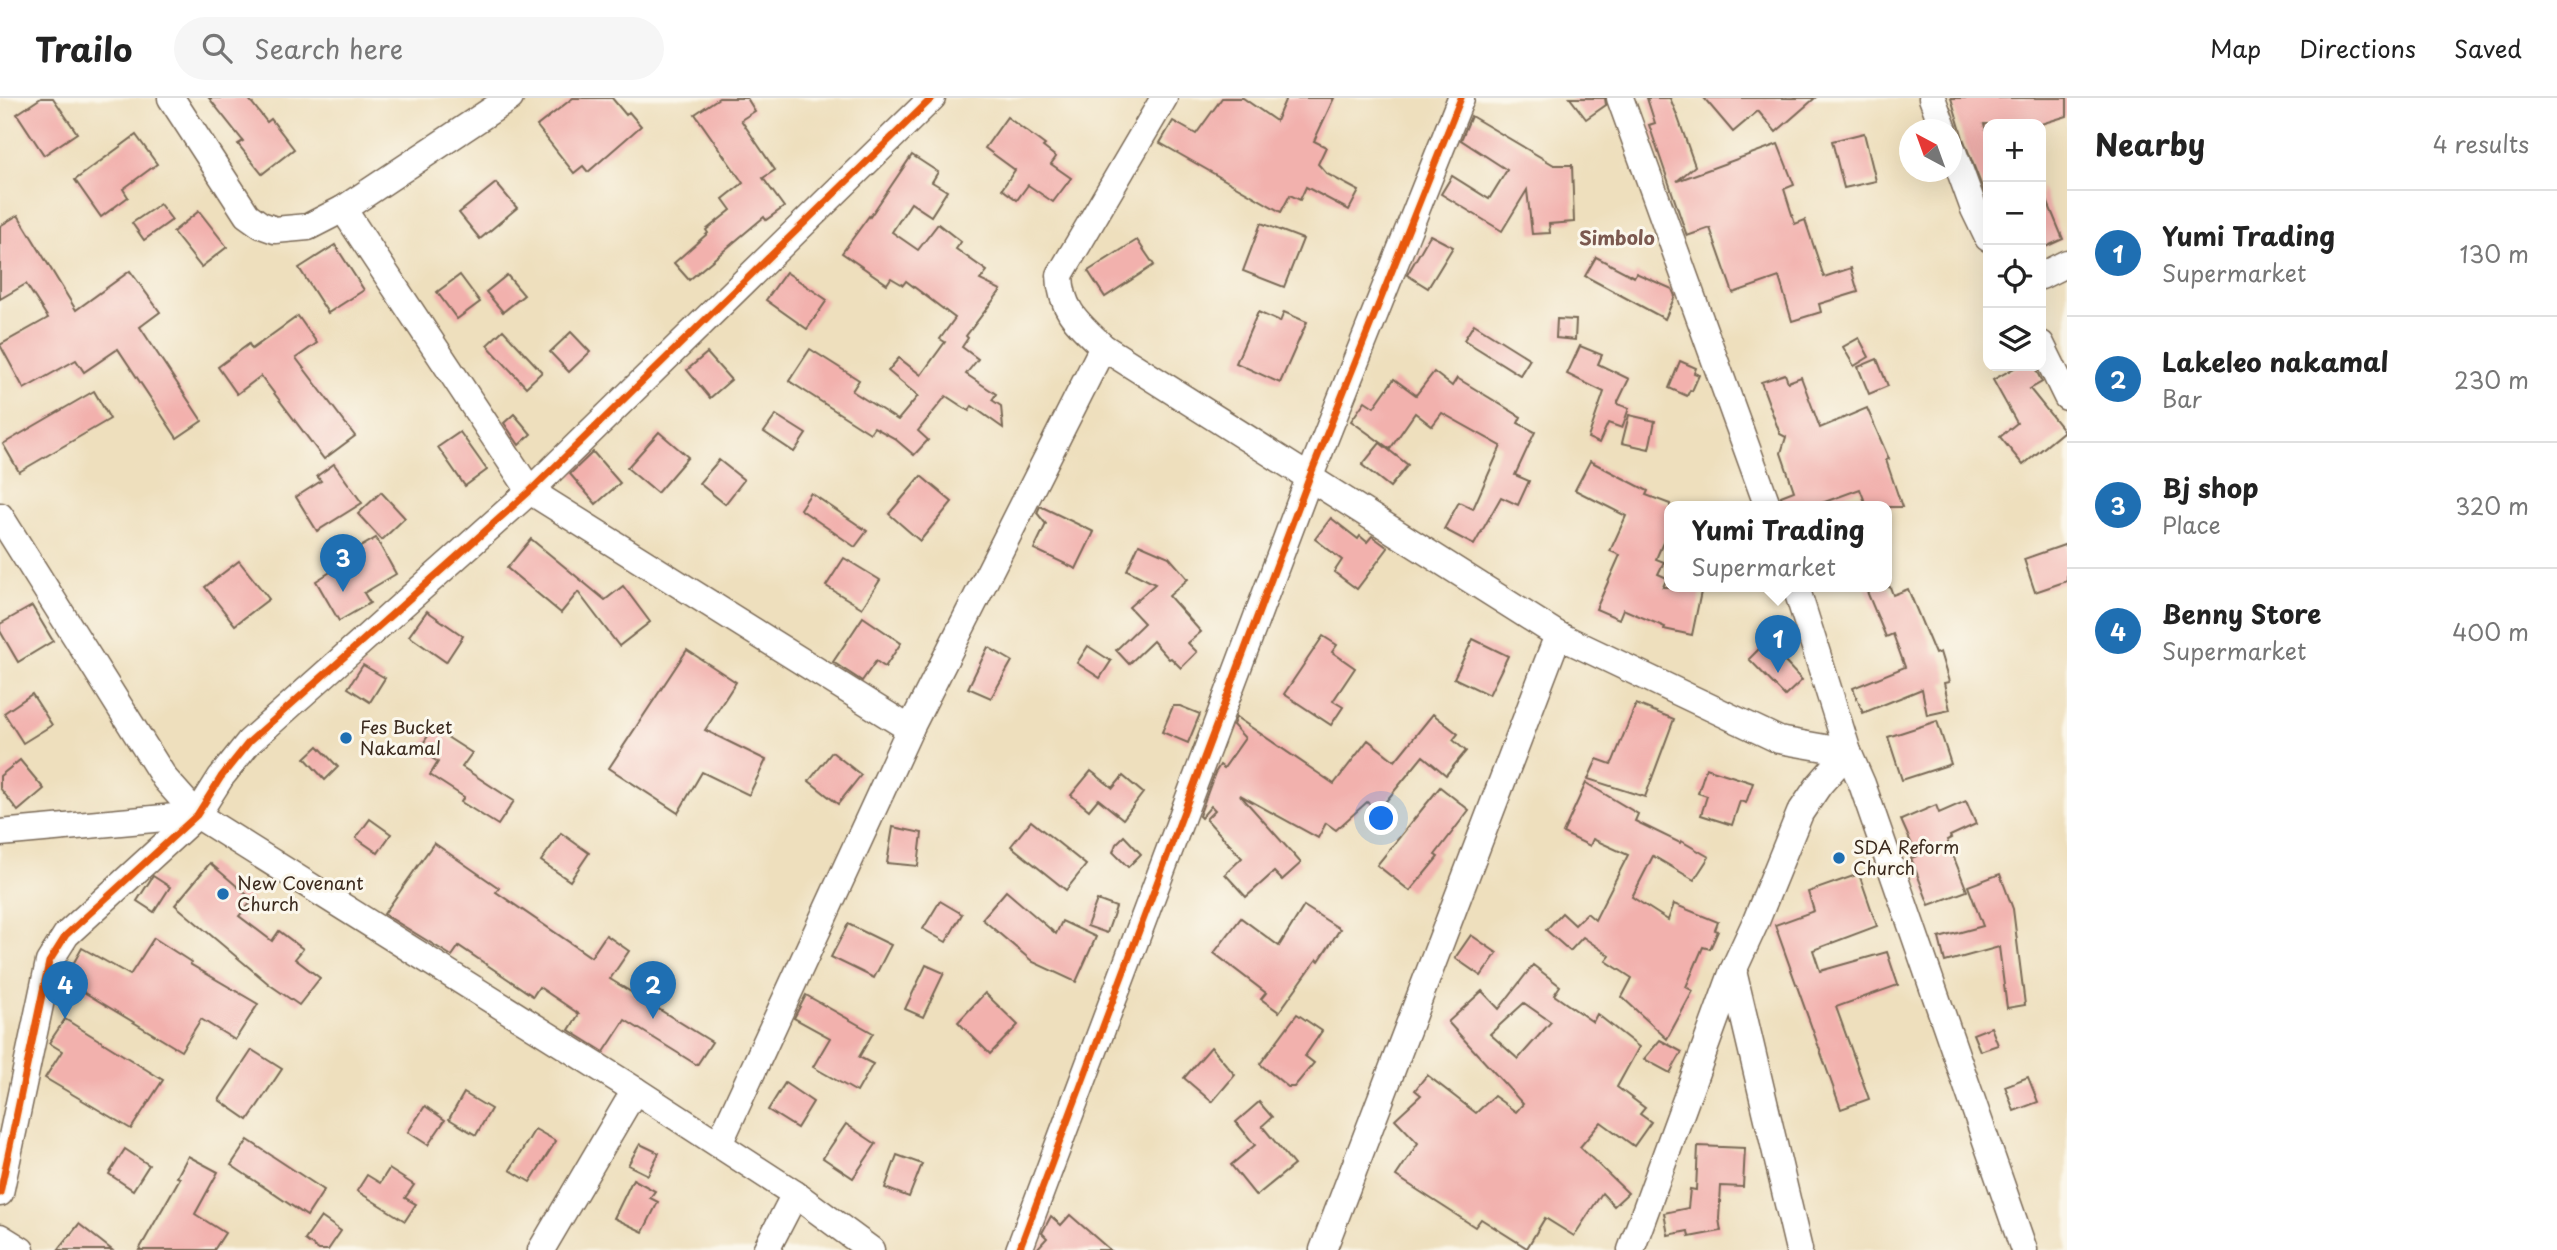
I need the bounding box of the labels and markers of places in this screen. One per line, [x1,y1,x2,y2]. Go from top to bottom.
pin: 3 [320,534,366,592]
pin: 1 [1755,615,1801,673]
place label: Fes Bucket Nakamal [360,713,452,761]
marker: Fes Bucket Nakamal [338,730,354,746]
place label: SDA Reform Church [1853,833,1959,881]
marker: SDA Reform Church [1831,850,1847,866]
place label: New Covenant Church [237,869,364,917]
marker: New Covenant Church [215,886,231,902]
pin: 4 [42,961,88,1019]
pin: 2 [630,961,676,1019]

